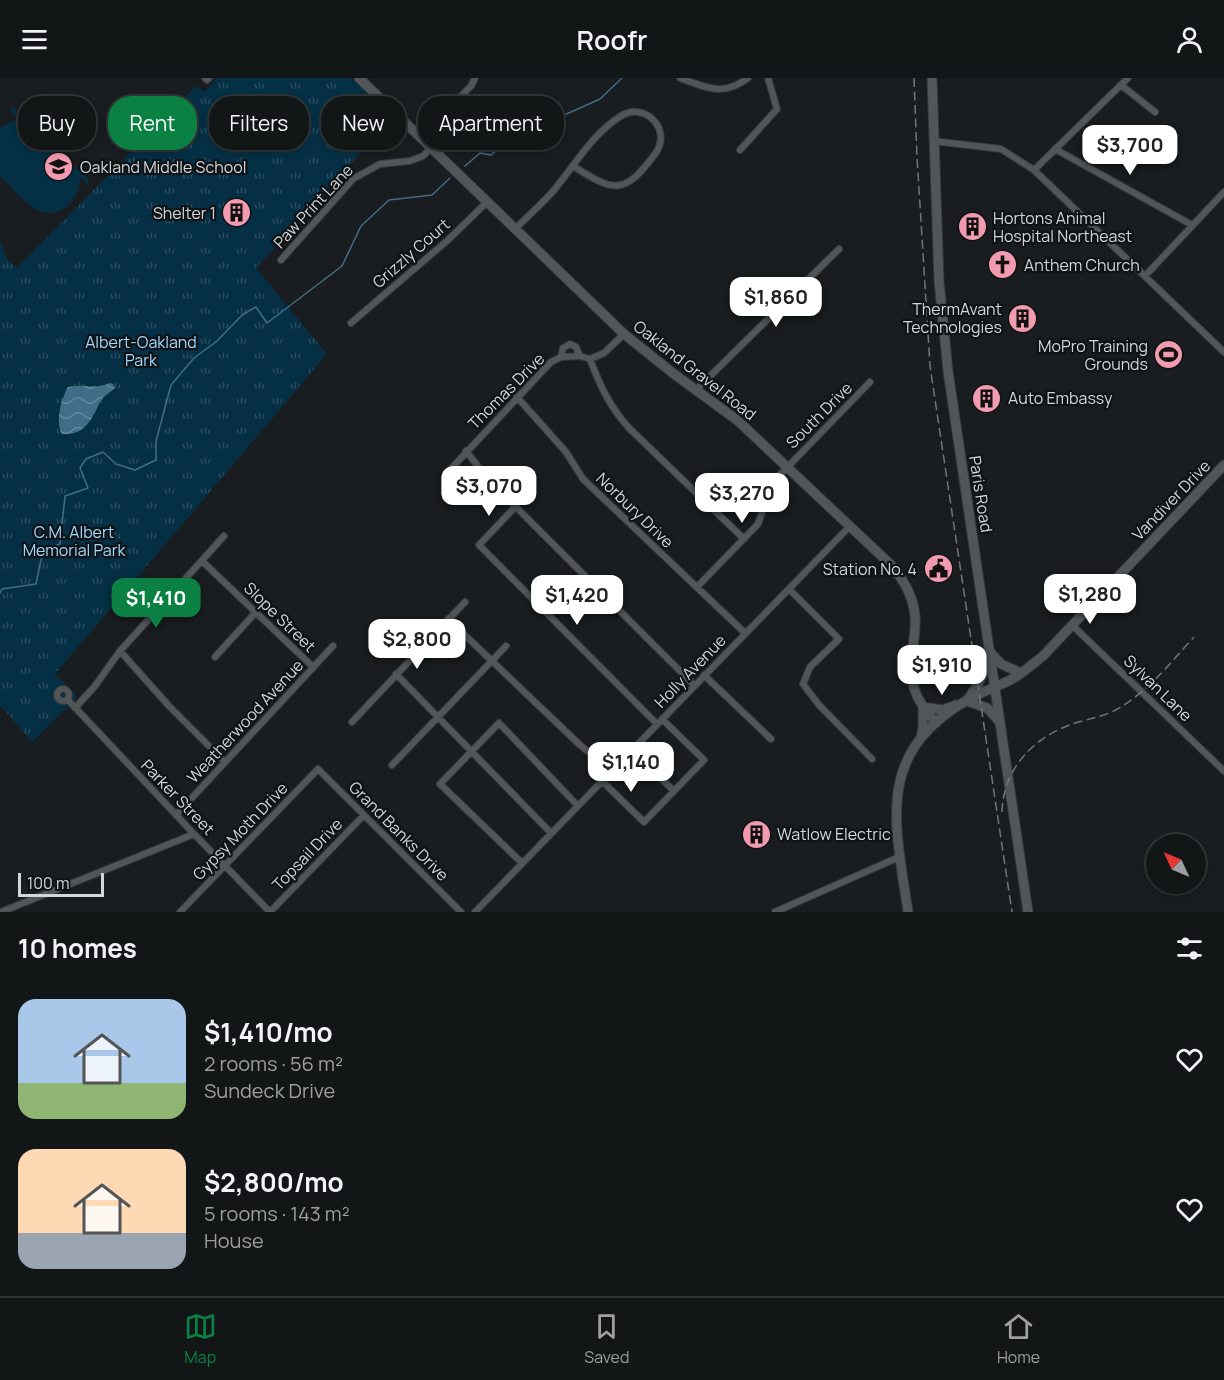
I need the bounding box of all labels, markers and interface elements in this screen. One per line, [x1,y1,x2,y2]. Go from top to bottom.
text: Roofr [577,21,647,58]
icon: menu [18,23,51,56]
icon: person [1173,23,1206,56]
chip: Buy [18,96,96,150]
chip: Rent [108,96,197,150]
chip: Filters [209,96,309,150]
chip: New [321,96,406,150]
chip: Apartment [418,96,564,150]
pin: $3,700 [1081,125,1179,176]
text: $3,700 [1096,131,1164,158]
school or university icon: Oakland Middle School [43,151,75,183]
place label: Oakland Middle School [80,156,246,178]
street label: Paw Print Lane [268,159,358,253]
building icon: Shelter 1 [221,197,253,229]
place label: Shelter 1 [153,202,216,224]
place label: Hortons Animal Hospital Northeast [993,207,1132,247]
building icon: Hortons Animal Hospital Northeast [956,211,988,243]
street label: Grizzly Court [368,213,454,293]
church icon: Anthem Church [987,249,1019,281]
place label: Anthem Church [1024,254,1140,276]
pin: $1,860 [727,277,825,328]
text: $1,860 [744,283,808,310]
place label: ThermAvant Technologies [903,298,1002,338]
building icon: ThermAvant Technologies [1007,302,1039,334]
street label: Oakland Gravel Road [629,315,761,425]
park label: Albert-Oakland Park [85,331,197,371]
place label: MoPro Training Grounds [1038,335,1148,375]
sports icon: MoPro Training Grounds [1153,339,1185,371]
street label: Thomas Drive [463,348,549,434]
street label: South Drive [781,377,857,453]
building icon: Auto Embassy [971,382,1003,414]
place label: Auto Embassy [1008,387,1113,409]
street label: Paris Road [964,454,998,534]
street label: Vandiver Drive [1127,455,1215,545]
pin: $3,070 [440,466,538,517]
street label: Norbury Drive [591,467,679,553]
text: $3,070 [455,472,523,499]
pin: $3,270 [693,473,791,524]
text: $3,270 [709,479,775,506]
park label: C.M. Albert Memorial Park [23,521,126,561]
public building icon: Station No. 4 [922,553,954,585]
place label: Station No. 4 [823,558,917,580]
pin: $1,280 [1041,574,1139,625]
pin: $1,420 [528,575,626,626]
street label: Slope Street [239,577,321,657]
pin: $1,410 [107,578,205,629]
text: $1,280 [1058,580,1122,607]
text: $1,420 [545,581,609,608]
text: $1,410 [126,584,186,611]
pin: $2,800 [368,619,466,670]
text: $2,800 [382,625,452,652]
street label: Holly Avenue [649,629,731,713]
pin: $1,910 [893,645,991,696]
street label: Sylvan Lane [1119,650,1197,726]
text: $1,910 [912,651,972,678]
street label: Weatherwood Avenue [182,654,308,788]
pin: $1,140 [582,742,680,793]
text: $1,140 [602,748,660,775]
street label: Parker Street [136,754,220,840]
street label: Grand Banks Drive [344,776,454,886]
street label: Gypsy Moth Drive [188,777,292,885]
street label: Topsail Drive [267,813,347,895]
building icon: Watlow Electric [740,818,772,850]
place label: Watlow Electric [777,823,891,845]
north arrow [1146,834,1206,894]
map controls [1146,834,1206,894]
scale bar [18,870,104,898]
text: 100 m [27,872,70,894]
text: 10 homes [18,930,137,966]
icon: filters [1173,932,1206,965]
text: $1,410/mo [204,1014,333,1050]
icon: home [66,1023,138,1095]
icon: heart [1173,1043,1206,1076]
text: 2 rooms · 56 m² [204,1050,343,1077]
text: Sundeck Drive [204,1077,335,1104]
text: $2,800/mo [204,1164,344,1200]
icon: home [66,1173,138,1245]
icon: heart [1173,1193,1206,1226]
text: 5 rooms · 143 m² [204,1200,350,1227]
text: House [204,1227,264,1254]
tab: Map [184,1310,217,1368]
tab: Saved [584,1310,629,1368]
tab: Home [997,1310,1040,1368]

